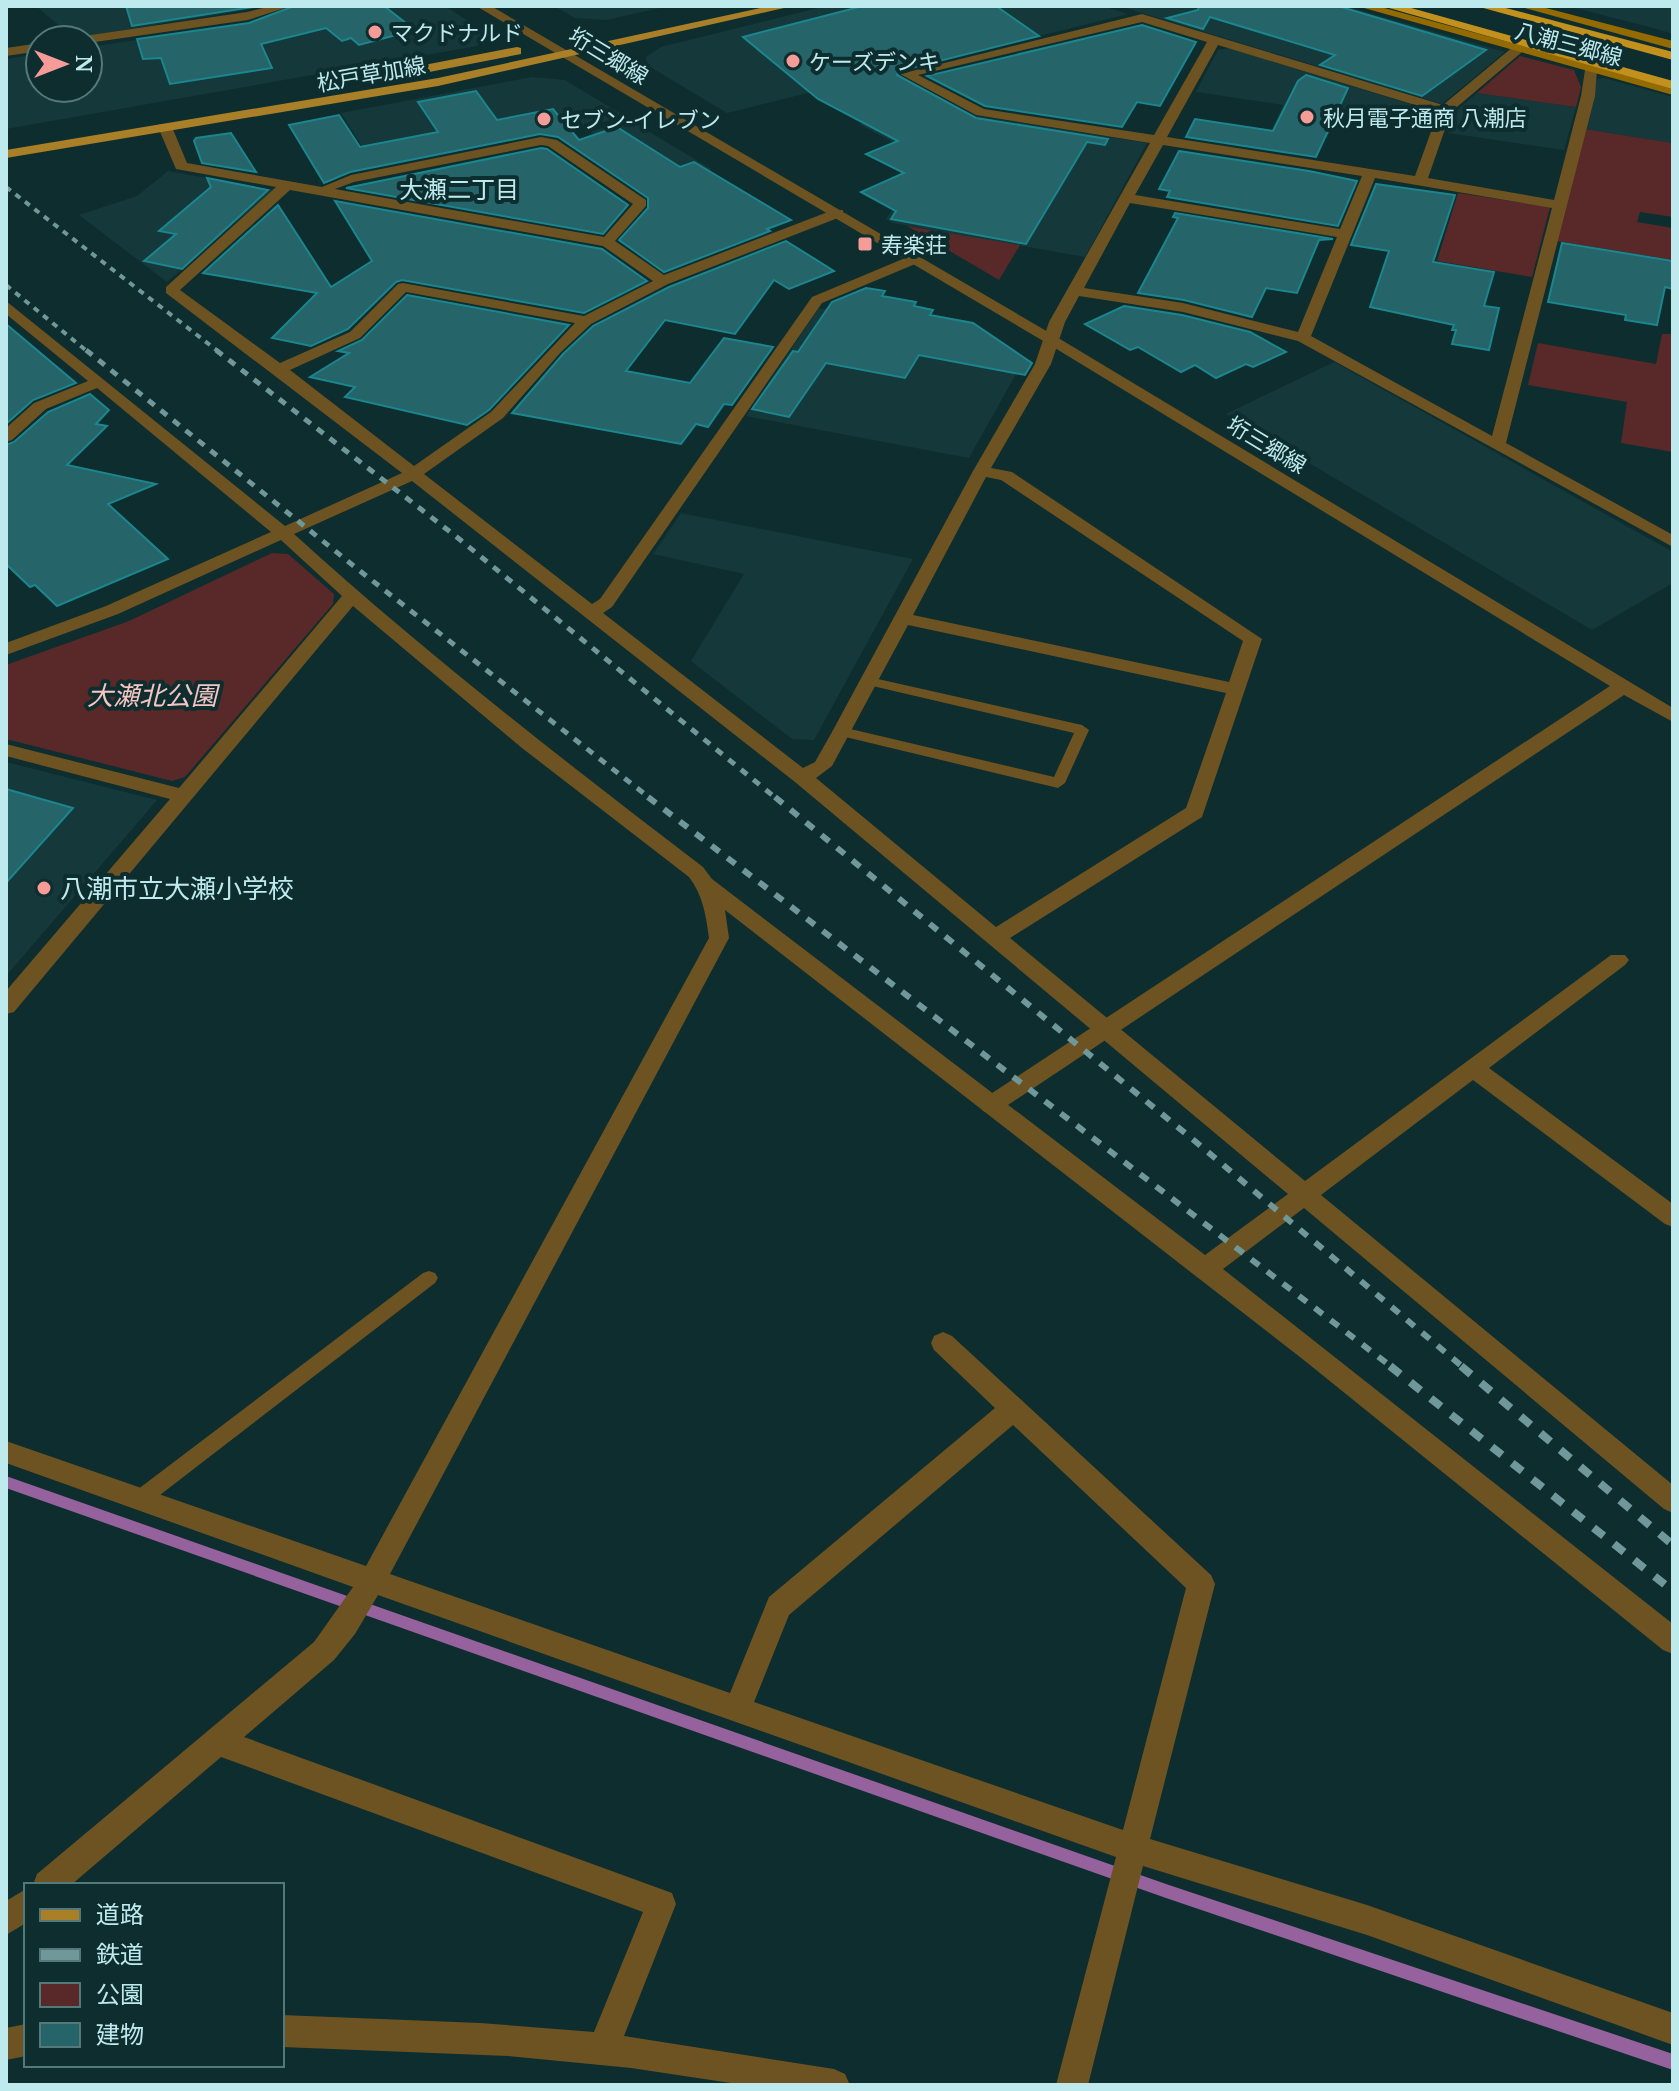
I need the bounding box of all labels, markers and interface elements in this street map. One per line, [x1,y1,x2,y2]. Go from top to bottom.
street label: 八潮三郷線 [1512,14,1626,72]
place label: マクドナルド [391,17,523,47]
street label: 垳三郷線 [564,19,654,91]
marker: マクドナルド [366,23,384,41]
north arrow [24,24,104,104]
place label: ケーズデンキ [809,46,940,76]
street label: 松戸草加線 [314,49,428,97]
marker: ケーズデンキ [784,52,802,70]
text: N [70,55,100,73]
place label: 秋月電子通商 八潮店 [1323,102,1527,132]
place label: セブン-イレブン [560,104,721,134]
marker: 秋月電子通商 八潮店 [1298,108,1316,126]
marker: セブン-イレブン [535,110,553,128]
district label: 大瀬二丁目 [399,172,519,205]
place label: 寿楽荘 [881,229,947,259]
marker: 寿楽荘 [856,235,874,253]
street label: 垳三郷線 [1222,408,1312,480]
park label: 大瀬北公園 [87,677,221,713]
place label: 八潮市立大瀬小学校 [60,870,294,906]
marker: 八潮市立大瀬小学校 [35,879,53,897]
legend [24,1883,284,2067]
text: 道路 [96,1897,144,1930]
text: 鉄道 [96,1937,144,1970]
text: 公園 [96,1977,144,2010]
text: 建物 [96,2017,144,2050]

